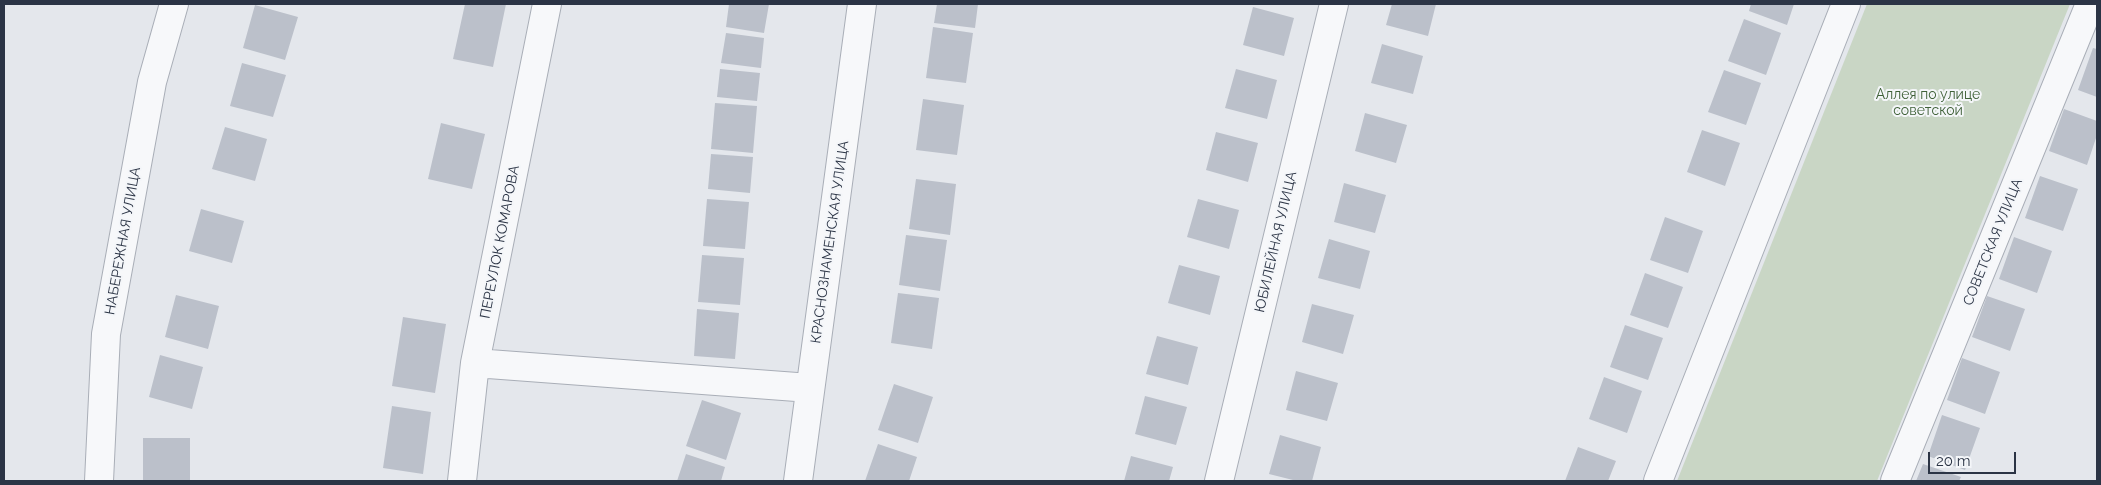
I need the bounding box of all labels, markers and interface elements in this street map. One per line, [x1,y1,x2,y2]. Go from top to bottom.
park label: Аллея по улице советской [1876,87,1980,120]
street label: КРАСНОЗНАМЕНСКАЯ УЛИЦА [807,140,853,344]
street label: ПЕРЕУЛОК КОМАРОВА [477,164,523,320]
street label: НАБЕРЕЖНАЯ УЛИЦА [102,166,144,316]
street label: ЮБИЛЕЙНАЯ УЛИЦА [1252,170,1300,314]
street label: СОВЕТСКАЯ УЛИЦА [1960,176,2026,308]
scale bar [1931,442,2018,474]
text: 20 m [1936,452,1971,470]

